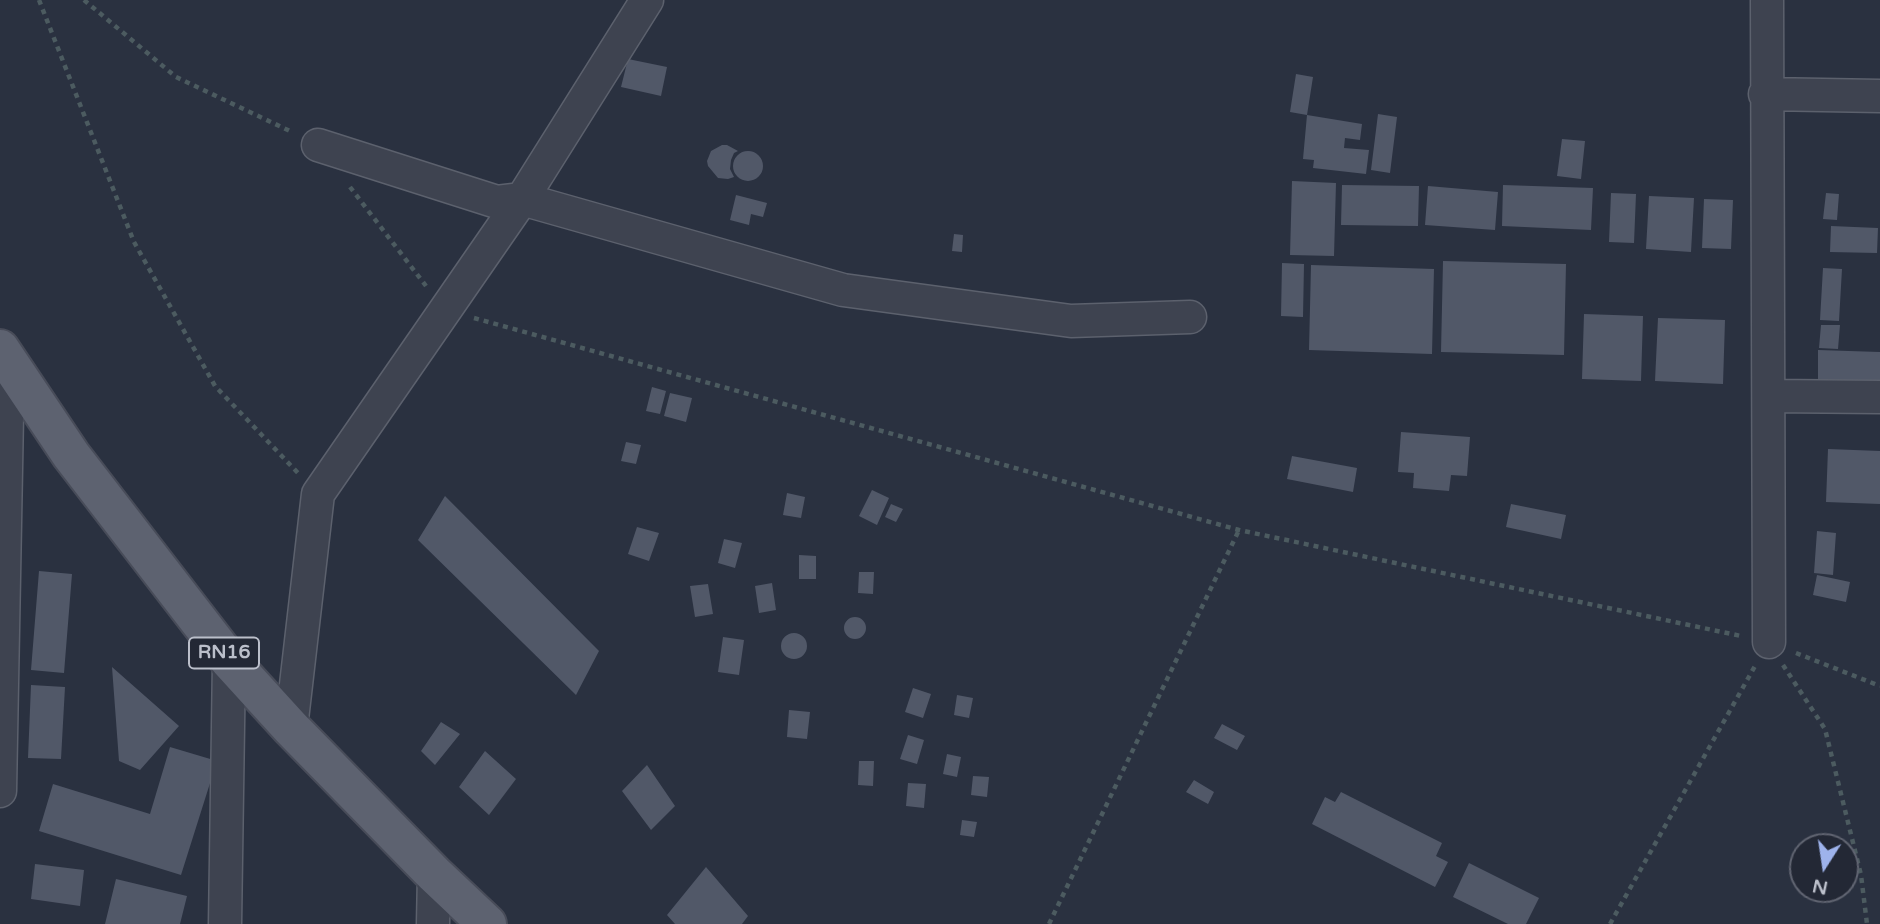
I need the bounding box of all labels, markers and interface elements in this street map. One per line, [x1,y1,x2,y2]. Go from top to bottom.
road number: RN16 [189,638,259,668]
north arrow [1789,833,1859,903]
text: N [1810,874,1830,899]

